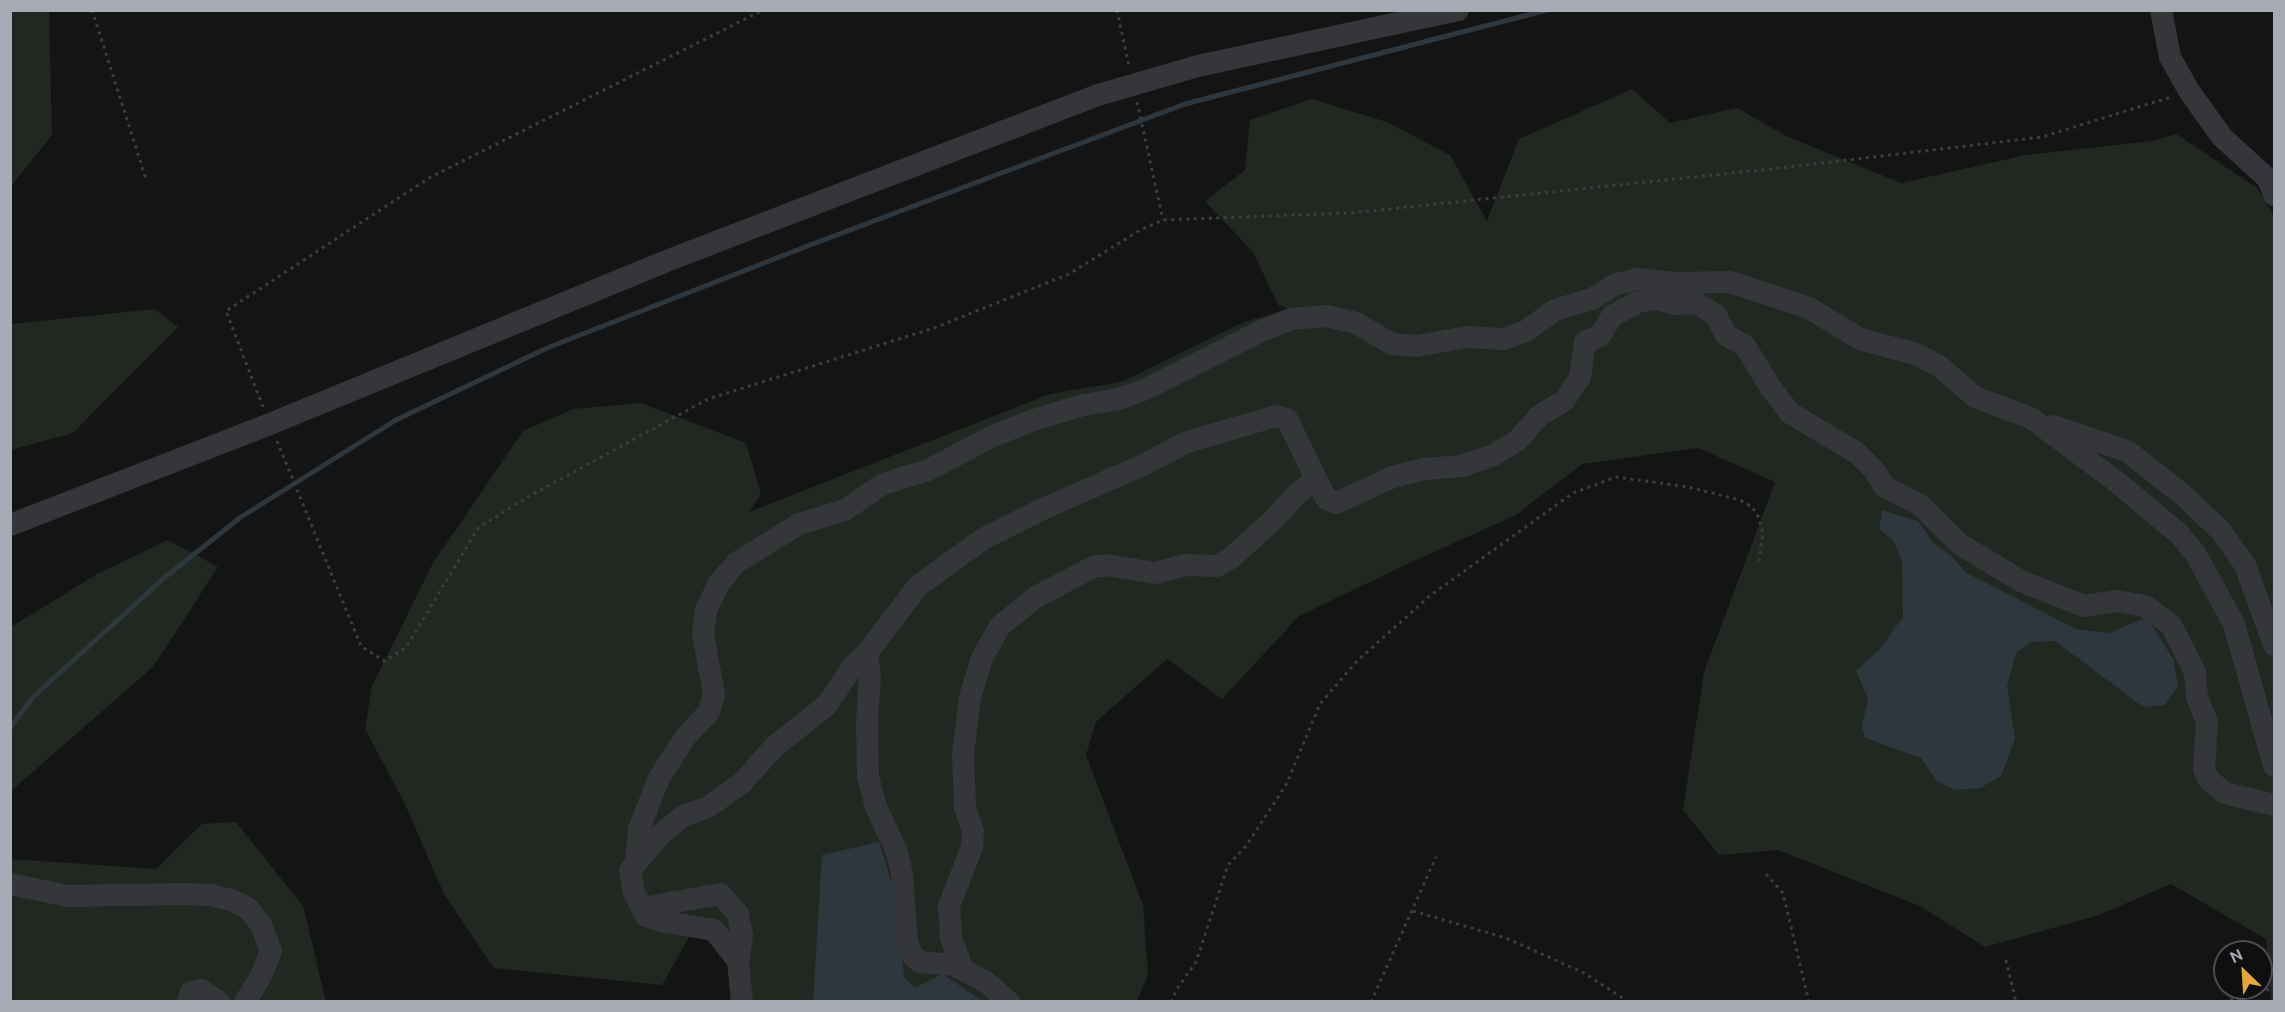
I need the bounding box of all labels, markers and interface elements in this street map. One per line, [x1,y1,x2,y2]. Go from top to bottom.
north arrow [2213,940,2273,1000]
text: N [2227,945,2245,966]

